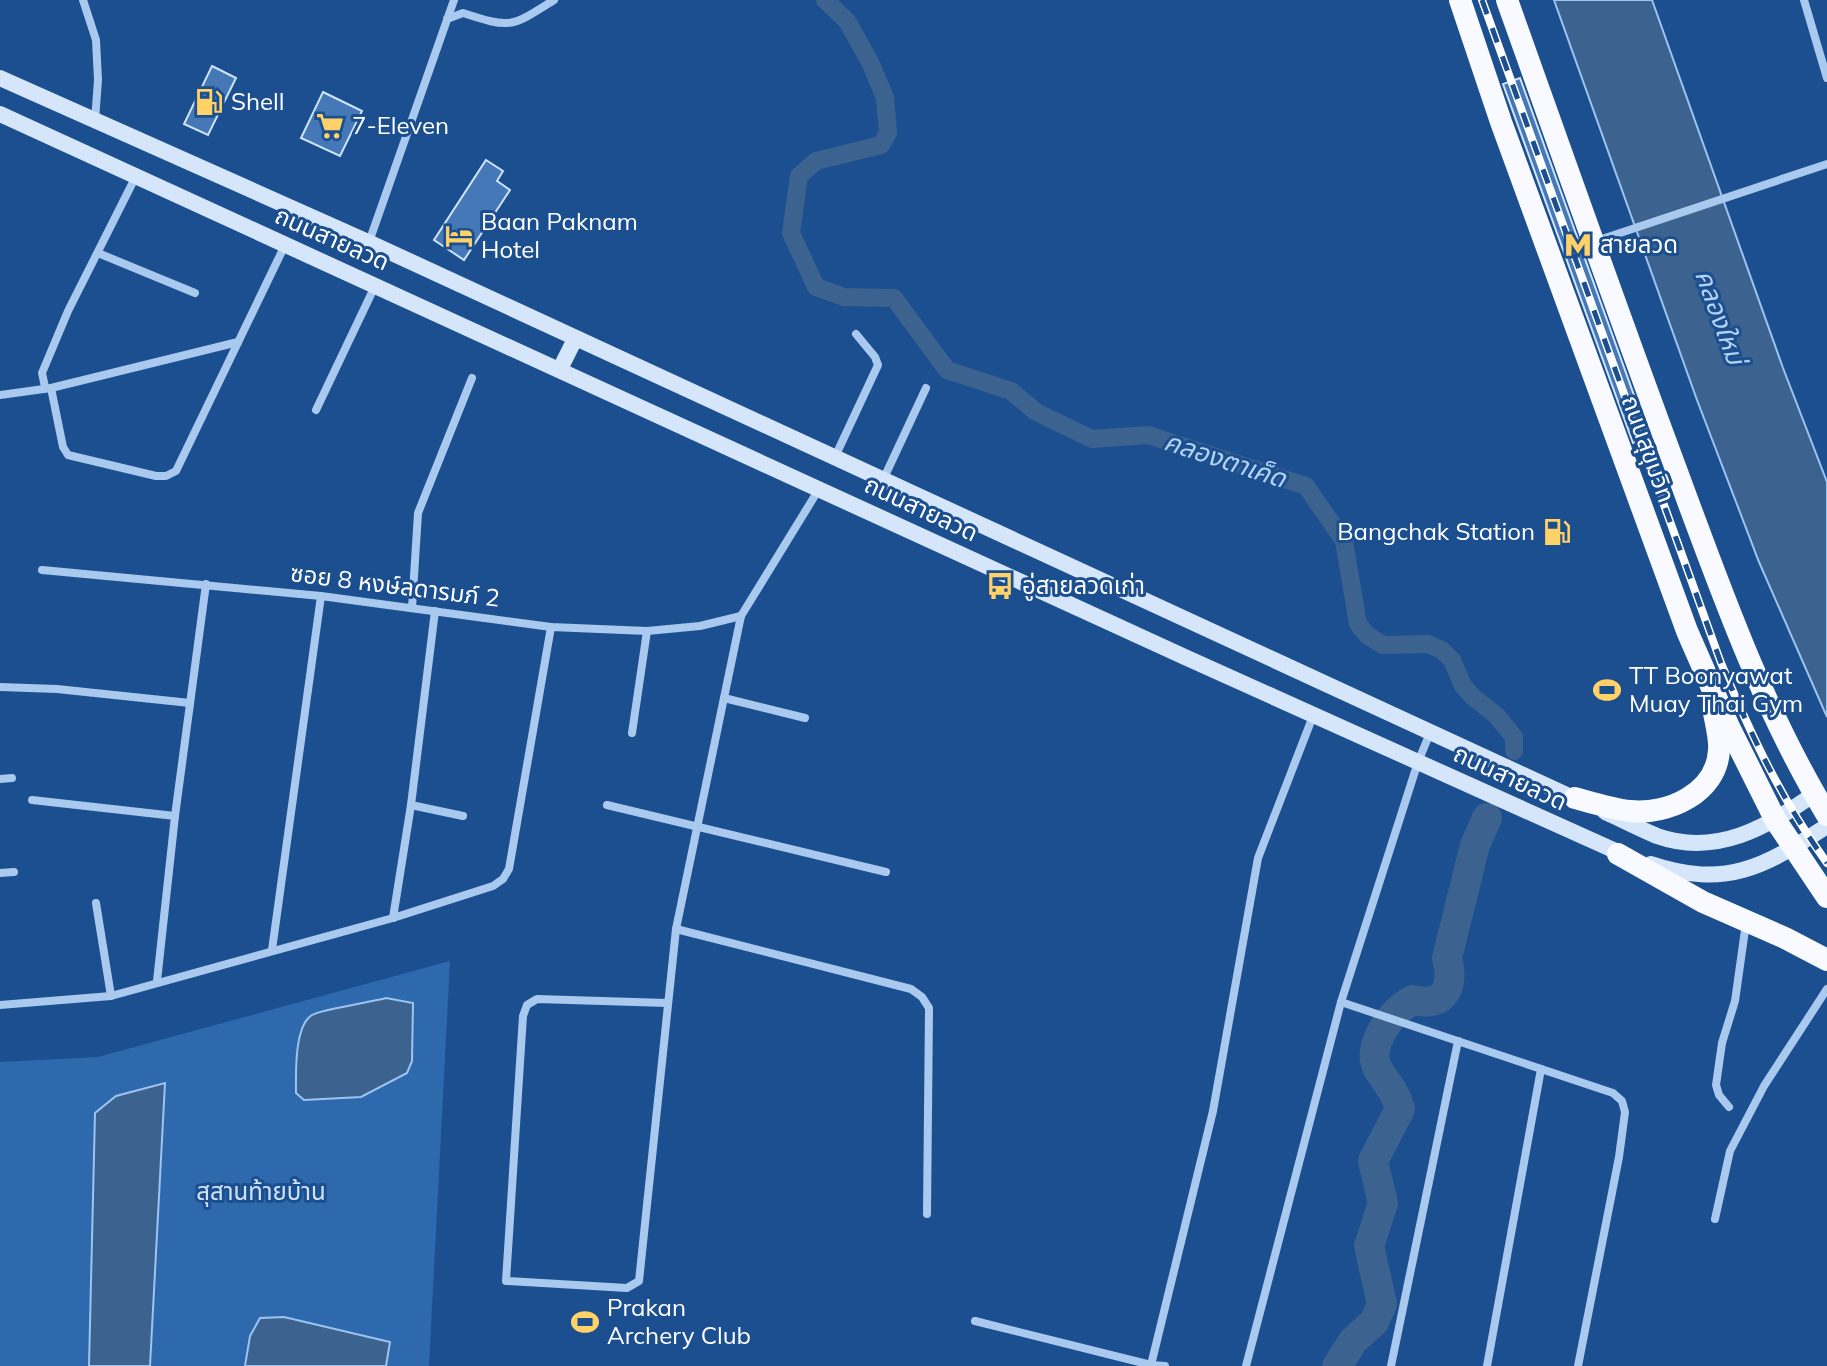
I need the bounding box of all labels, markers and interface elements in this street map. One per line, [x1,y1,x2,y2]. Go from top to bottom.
place label: Shell [231,86,285,116]
fuel station icon: Shell [194,87,224,117]
place label: 7-Eleven [352,110,449,140]
supermarket icon: 7-Eleven [315,111,345,141]
street label: ถนนสายลวด [271,200,394,277]
place label: Baan Paknam Hotel [481,206,638,264]
hotel icon: Baan Paknam Hotel [444,221,474,251]
place label: สายลวด [1600,229,1678,259]
metro station icon: สายลวด [1563,230,1593,260]
water label: คลองใหม่ [1688,265,1754,373]
street label: ถนนสุขุมวิท [1615,391,1682,507]
water label: คลองตาเค็ด [1160,424,1291,495]
street label: ถนนสายลวด [860,469,983,547]
place label: Bangchak Station [1337,516,1535,546]
fuel station icon: Bangchak Station [1542,517,1572,547]
street label: ซอย 8 หงษ์ลดารมภ์ 2 [289,557,501,613]
place label: อู่สายลวดเก่า [1022,570,1145,601]
bus stop icon: อู่สายลวดเก่า [985,571,1015,601]
place label: TT Boonyawat Muay Thai Gym [1629,660,1803,718]
sports icon: TT Boonyawat Muay Thai Gym [1592,675,1622,705]
street label: ถนนสายลวด [1449,738,1572,816]
park label: สุสานท้ายบ้าน [196,1176,326,1207]
place label: Prakan Archery Club [607,1292,751,1350]
sports icon: Prakan Archery Club [570,1307,600,1337]

